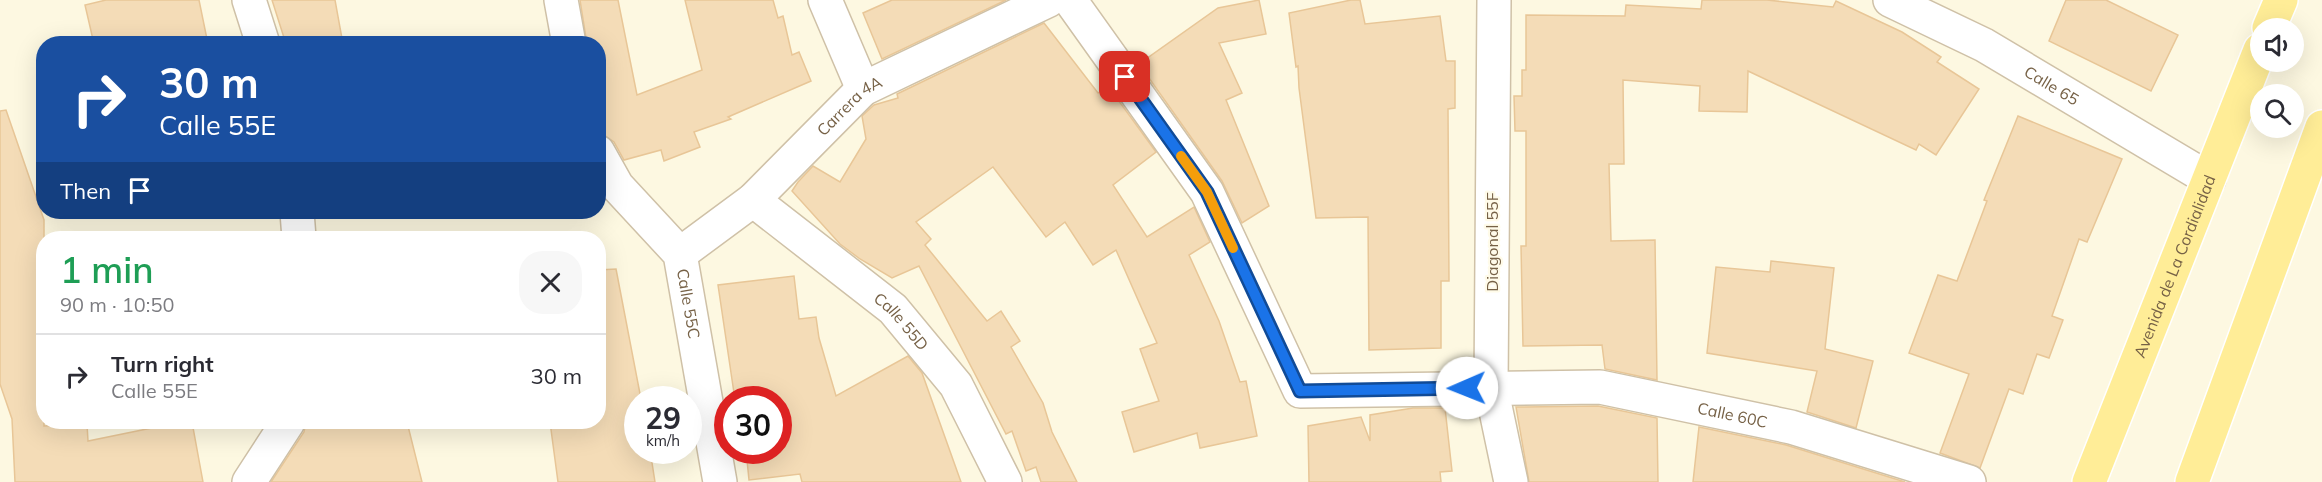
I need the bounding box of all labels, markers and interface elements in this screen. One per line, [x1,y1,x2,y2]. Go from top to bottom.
map controls [2250,18,2304,138]
button: sound [2250,18,2304,72]
pin [1099,51,1150,102]
text: 30 m [159,56,259,109]
icon: right [60,60,138,138]
icon: arrive [1108,60,1141,93]
street label: Calle 65 [2021,61,2083,109]
street label: Carrera 4A [812,71,885,140]
button: search [2250,84,2304,138]
text: Calle 55E [159,108,276,142]
street label: Avenida de La Cordialidad [2129,172,2220,361]
icon: arrive [123,174,156,207]
text: Then [60,177,111,205]
street label: Diagonal 55F [1482,192,1502,292]
text: 1 min [60,247,154,292]
button: close [519,251,582,314]
street label: Calle 55C [673,267,705,340]
street label: Calle 55D [870,288,933,354]
text: 90 m · 10:50 [60,292,174,317]
text: Turn right [111,350,214,378]
position arrow [1435,356,1499,420]
icon: right [60,360,93,393]
text: 30 m [531,362,582,390]
text: Calle 55E [111,378,198,403]
speed limit sign: 30 [714,386,792,464]
street label: Calle 60C [1696,398,1769,432]
text: 29 [645,399,681,437]
text: km/h [646,431,680,450]

